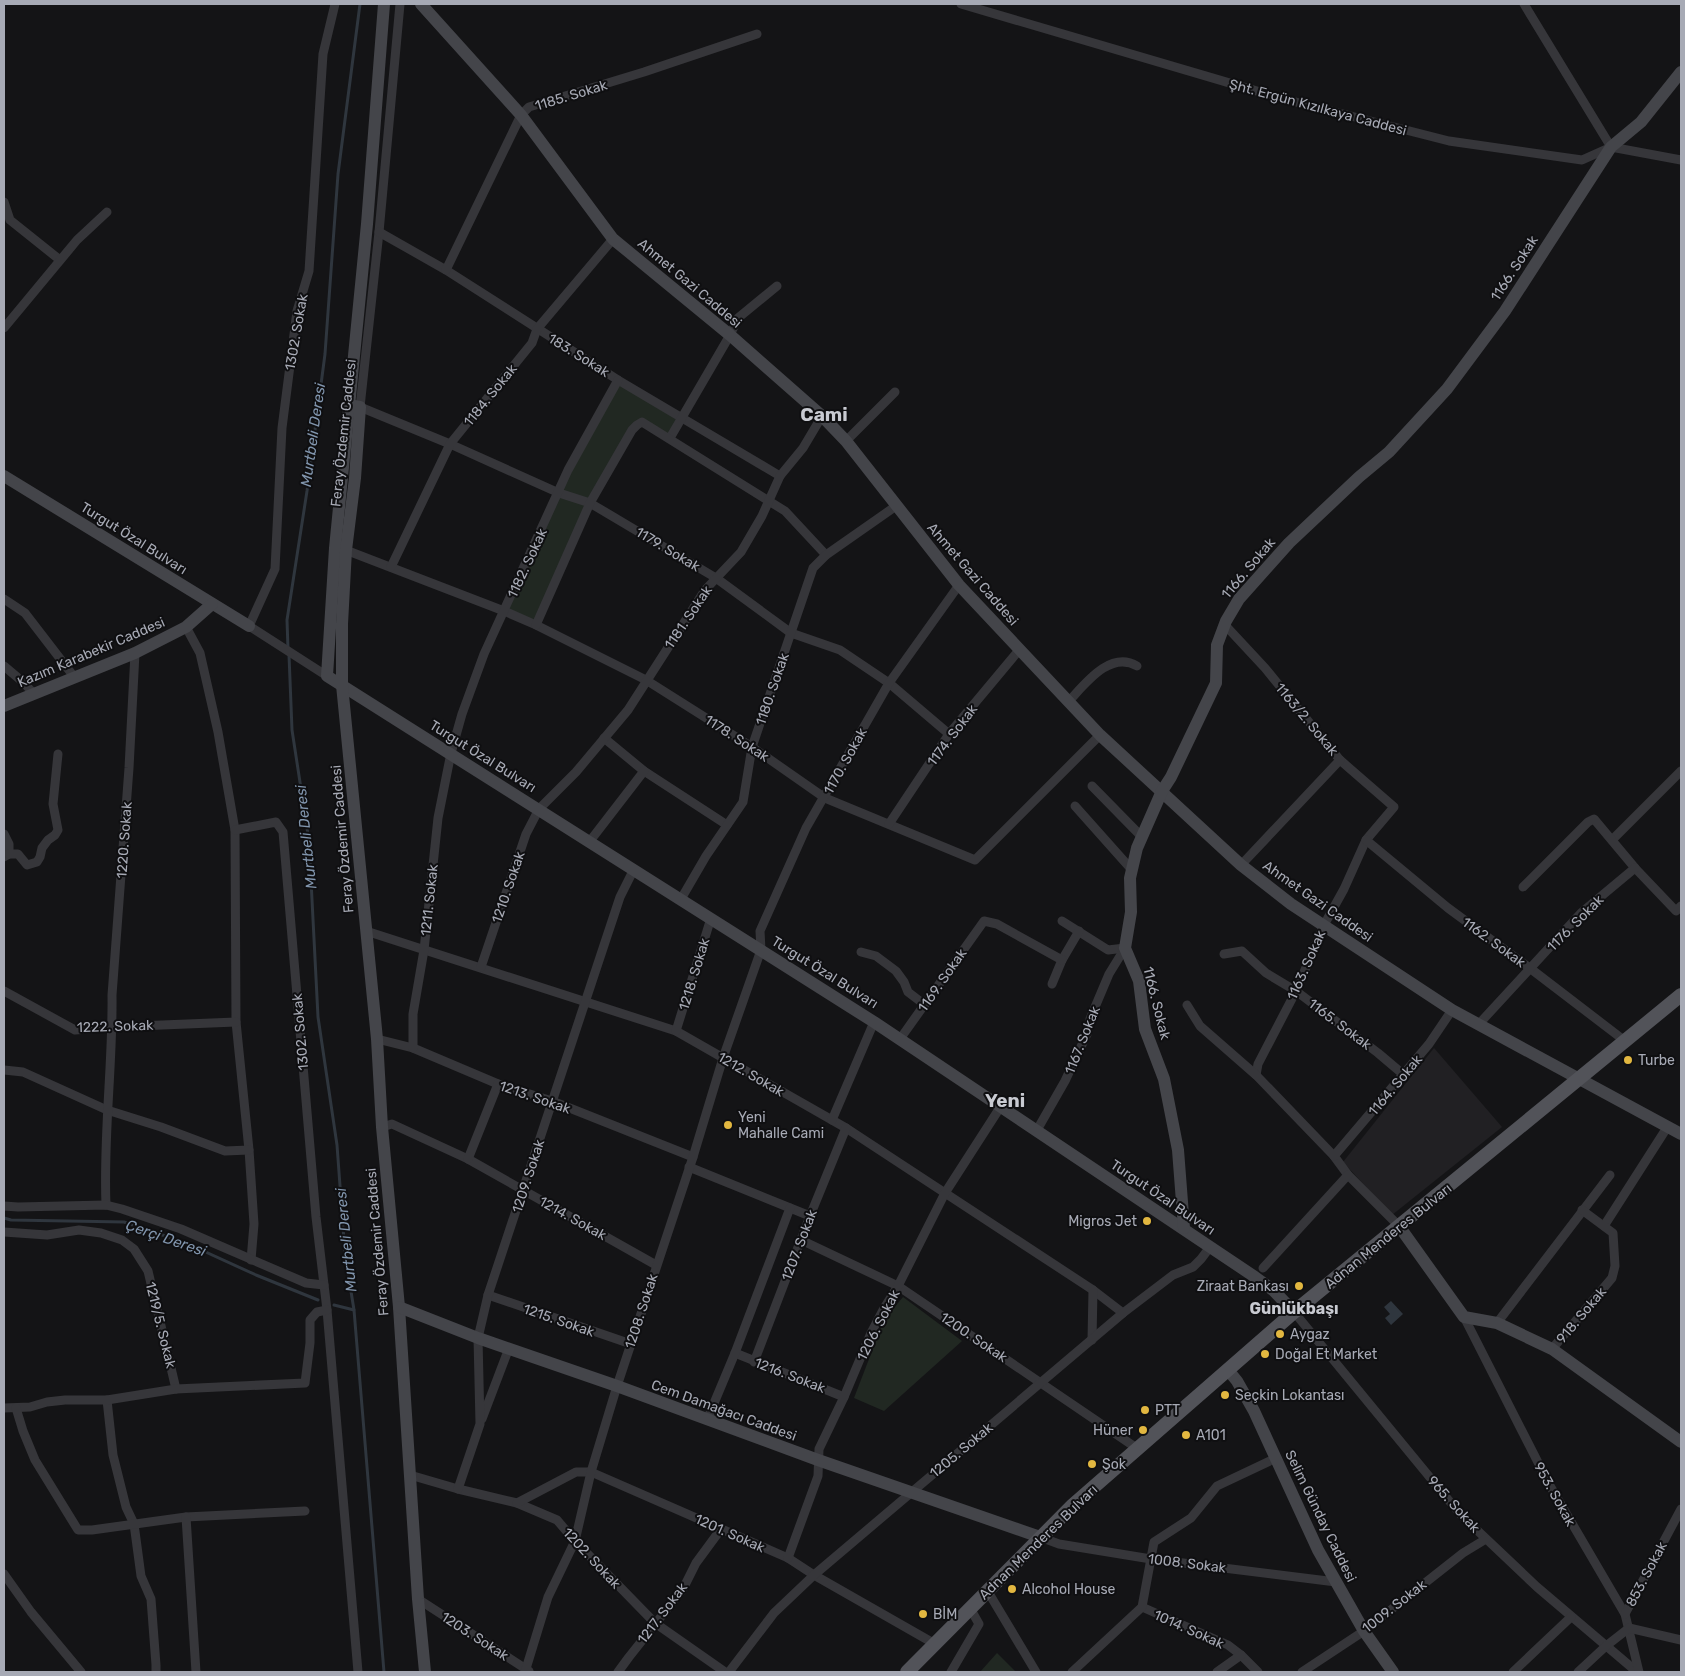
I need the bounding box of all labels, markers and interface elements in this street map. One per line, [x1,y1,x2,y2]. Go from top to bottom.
street label: 1185. Sokak [533,76,610,115]
street label: Şht. Ergün Kızılkaya Caddesi [1227,76,1408,139]
street label: 1166. Sokak [1487,232,1542,304]
street label: Ahmet Gazi Caddesi [634,235,745,332]
street label: 1302. Sokak [281,292,312,372]
street label: 183. Sokak [545,330,613,381]
street label: Feray Özdemir Caddesi [327,358,360,508]
street label: 1184. Sokak [460,360,521,430]
water label: Murtbeli Deresi [297,382,329,488]
district label: Cami [800,403,848,426]
street label: Turgut Özal Bulvarı [77,499,190,578]
street label: Ahmet Gazi Caddesi [923,520,1022,629]
street label: 1179. Sokak [632,524,704,576]
street label: 1182. Sokak [504,525,551,601]
street label: 1166. Sokak [1218,534,1279,602]
street label: 1181. Sokak [661,582,716,652]
street label: Kazım Karabekir Caddesi [15,614,168,691]
street label: 1180. Sokak [752,650,793,728]
street label: 1163/2. Sokak [1271,680,1342,760]
street label: 1174. Sokak [924,700,982,770]
street label: 1178. Sokak [701,711,773,766]
street label: Turgut Özal Bulvarı [426,717,539,796]
street label: 1170. Sokak [820,724,871,798]
street label: Feray Özdemir Caddesi [328,764,357,914]
water label: Murtbeli Deresi [292,784,320,890]
street label: 1220. Sokak [113,800,136,879]
street label: 1210. Sokak [488,848,529,925]
street label: Ahmet Gazi Caddesi [1259,857,1376,946]
street label: 1211. Sokak [417,863,442,937]
street label: 1176. Sokak [1544,891,1608,955]
street label: 1162. Sokak [1459,914,1529,972]
street label: 1163. Sokak [1284,927,1330,1003]
street label: Turgut Özal Bulvarı [768,933,881,1012]
street label: 1218. Sokak [675,935,714,1012]
street label: 1169. Sokak [914,945,971,1015]
street label: 1166. Sokak [1139,965,1174,1042]
street label: 1302. Sokak [289,992,312,1071]
street label: 1165. Sokak [1305,995,1375,1054]
street label: 1167. Sokak [1061,1003,1104,1077]
street label: 1222. Sokak [77,1017,154,1036]
street label: 1212. Sokak [714,1049,788,1101]
street label: 1164. Sokak [1365,1051,1426,1119]
place label: Turbe [1638,1052,1675,1069]
marker: Turbe [1622,1054,1634,1066]
street label: 1213. Sokak [497,1077,573,1118]
district label: Yeni [985,1089,1025,1112]
place label: Yeni Mahalle Cami [738,1109,824,1142]
marker: Yeni Mahalle Cami [722,1119,734,1131]
street label: 1209. Sokak [509,1137,549,1215]
street label: Turgut Özal Bulvarı [1107,1156,1218,1239]
street label: Feray Özdemir Caddesi [363,1167,392,1317]
street label: Adnan Menderes Bulvarı [1322,1180,1455,1293]
water label: Murtbeli Deresi [332,1187,360,1293]
street label: 1214. Sokak [536,1193,610,1244]
street label: 1207. Sokak [778,1206,821,1283]
place label: Migros Jet [1068,1213,1138,1230]
marker: Migros Jet [1141,1215,1153,1227]
water label: Çerçi Deresi [124,1216,209,1260]
street label: 1208. Sokak [621,1271,662,1351]
place label: Ziraat Bankası [1197,1278,1289,1295]
street label: 1219/5. Sokak [142,1280,180,1371]
marker: Ziraat Bankası [1293,1280,1305,1292]
street label: 918. Sokak [1553,1283,1611,1347]
street label: 1206. Sokak [853,1286,904,1364]
district label: Günlükbaşı [1249,1299,1339,1318]
street label: 1215. Sokak [521,1300,597,1341]
street label: 1200. Sokak [937,1309,1011,1367]
place label: Aygaz [1290,1326,1330,1343]
marker: Aygaz [1274,1328,1286,1340]
place label: Doğal Et Market [1275,1346,1378,1363]
marker: Doğal Et Market [1259,1348,1271,1360]
street label: 1216. Sokak [752,1354,828,1397]
street label: Cem Damağacı Caddesi [649,1376,799,1445]
place label: Seçkin Lokantası [1235,1387,1345,1404]
marker: Seçkin Lokantası [1219,1389,1231,1401]
place label: PTT [1155,1402,1180,1419]
marker: PTT [1139,1404,1151,1416]
street label: 1205. Sokak [926,1419,997,1482]
place label: Hüner [1093,1422,1134,1439]
marker: Hüner [1137,1424,1149,1436]
place label: A101 [1196,1427,1226,1444]
marker: A101 [1180,1429,1192,1441]
street label: Selim Günday Caddesi [1281,1448,1360,1585]
place label: Şok [1102,1456,1127,1473]
marker: Şok [1086,1458,1098,1470]
street label: 953. Sokak [1530,1459,1580,1530]
street label: 965. Sokak [1424,1472,1484,1537]
street label: Adnan Menderes Bulvarı [976,1481,1101,1603]
street label: 1201. Sokak [692,1510,768,1557]
street label: 1202. Sokak [559,1524,625,1593]
street label: 853. Sokak [1622,1538,1671,1610]
street label: 1008. Sokak [1147,1550,1228,1577]
street label: 1009. Sokak [1359,1576,1430,1637]
street label: 1217. Sokak [634,1579,691,1647]
place label: Alcohol House [1022,1581,1116,1598]
marker: Alcohol House [1006,1583,1018,1595]
place label: BİM [933,1606,957,1623]
street label: 1014. Sokak [1151,1606,1227,1653]
street label: 1203. Sokak [438,1608,512,1665]
marker: BİM [917,1608,929,1620]

